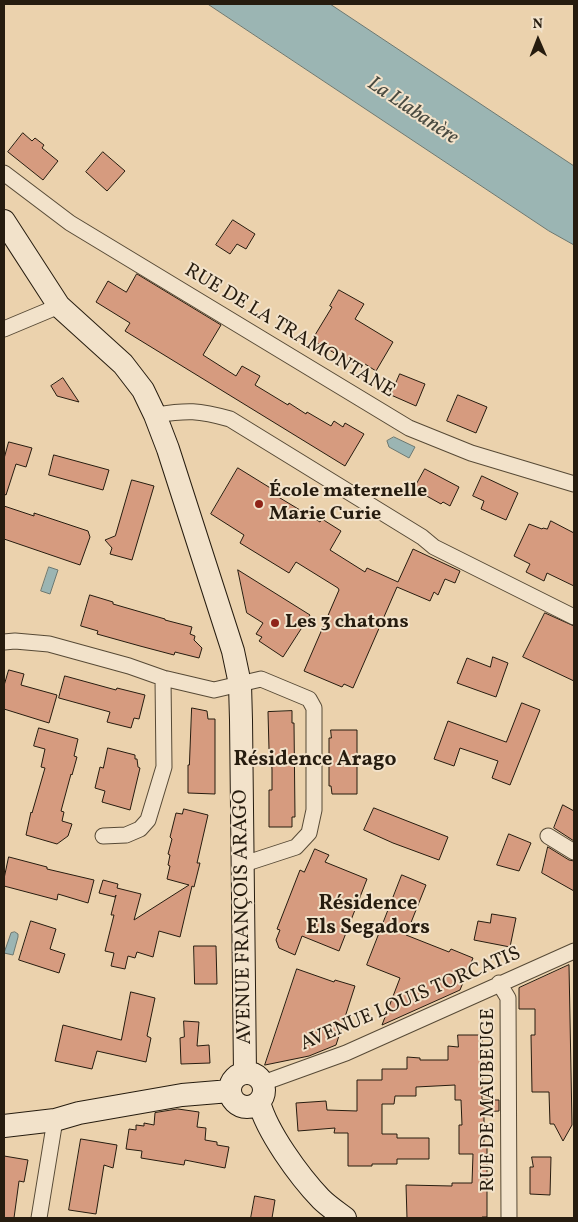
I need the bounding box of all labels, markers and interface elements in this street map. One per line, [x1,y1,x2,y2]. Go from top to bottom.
north arrow [513,15,563,65]
text: N [532,15,543,34]
water label: La Llabanère [362,72,462,152]
street label: RUE DE LA TRAMONTANE [179,260,399,404]
place label: École maternelle Marie Curie [269,480,427,527]
marker: École maternelle Marie Curie [253,498,265,510]
place label: Les 3 chatons [285,611,409,635]
marker: Les 3 chatons [269,617,281,629]
district label: Résidence Arago [233,748,397,774]
street label: AVENUE FRANÇOIS ARAGO [230,789,258,1045]
district label: Résidence Els Segadors [306,892,430,942]
street label: AVENUE LOUIS TORCATIS [297,943,525,1057]
street label: RUE DE MAUBEUGE [477,1008,501,1192]

